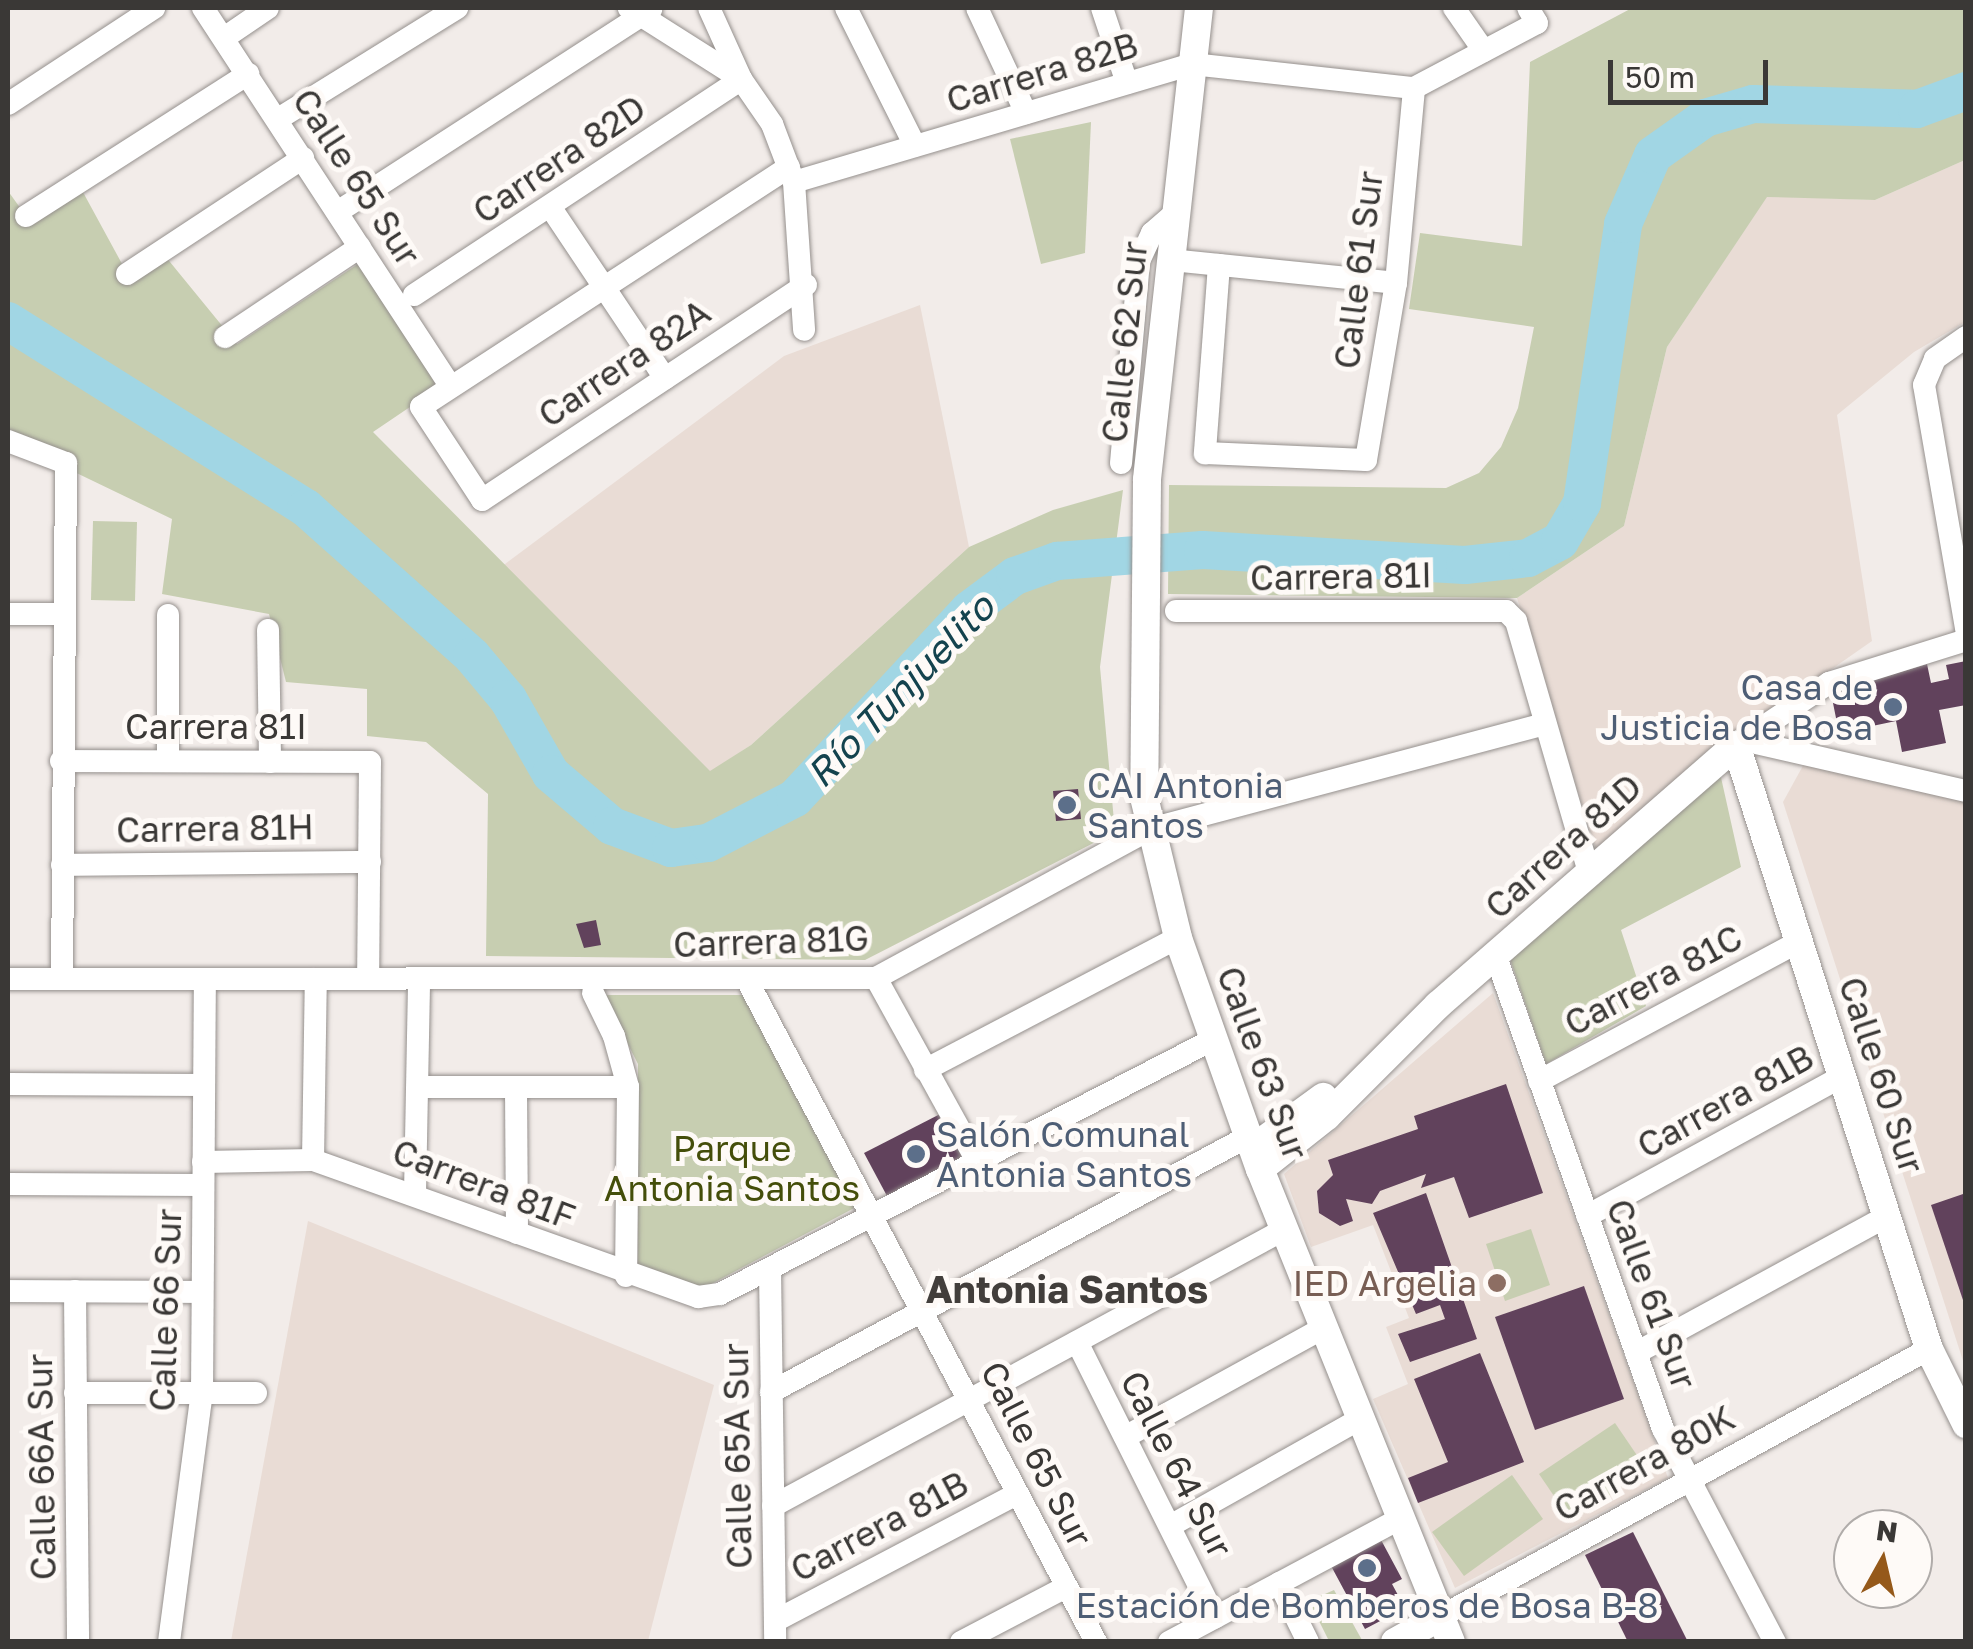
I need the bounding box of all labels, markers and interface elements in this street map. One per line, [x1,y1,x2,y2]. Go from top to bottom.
street label: Carrera 82B [941,23,1143,121]
scale bar [1613,40,1773,102]
text: 50 m [1625,59,1695,95]
street label: Calle 65 Sur [284,81,430,273]
street label: Carrera 82D [465,86,653,232]
street label: Calle 61 Sur [1325,169,1391,371]
street label: Calle 62 Sur [1093,239,1155,445]
street label: Carrera 82A [530,290,718,436]
street label: Carrera 81I [1250,553,1432,599]
water label: Río Tunjuelito [797,584,1003,796]
place label: Casa de Justicia de Bosa [1600,666,1873,748]
marker: Casa de Justicia de Bosa [1882,696,1904,718]
street label: Carrera 81I [125,705,307,747]
place label: CAI Antonia Santos [1087,764,1284,846]
street label: Carrera 81D [1476,765,1650,927]
marker: CAI Antonia Santos [1056,794,1078,816]
street label: Carrera 81H [116,805,314,851]
street label: Carrera 81C [1557,916,1749,1044]
street label: Carrera 81G [673,917,869,965]
street label: Calle 63 Sur [1209,961,1317,1165]
street label: Calle 60 Sur [1831,972,1933,1178]
street label: Carrera 81B [1630,1036,1820,1166]
place label: Salón Comunal Antonia Santos [936,1113,1192,1195]
park label: Parque Antonia Santos [604,1127,860,1209]
street label: Carrera 81F [387,1130,581,1238]
marker: Salón Comunal Antonia Santos [905,1143,927,1165]
street label: Calle 61 Sur [1598,1193,1706,1395]
street label: Calle 66 Sur [140,1208,190,1412]
place label: IED Argelia [1292,1262,1477,1304]
district label: Antonia Santos [926,1266,1208,1312]
marker: IED Argelia [1486,1272,1508,1294]
street label: Calle 65A Sur [714,1343,760,1569]
street label: Calle 66A Sur [18,1353,64,1581]
street label: Calle 65 Sur [972,1354,1102,1554]
street label: Calle 64 Sur [1112,1364,1242,1564]
street label: Carrera 80K [1546,1396,1742,1530]
street label: Carrera 81B [783,1462,975,1590]
north arrow [1833,1509,1933,1609]
text: N [1874,1513,1900,1549]
marker: Estación de Bomberos de Bosa B-8 [1356,1557,1378,1579]
place label: Estación de Bomberos de Bosa B-8 [1075,1584,1659,1626]

